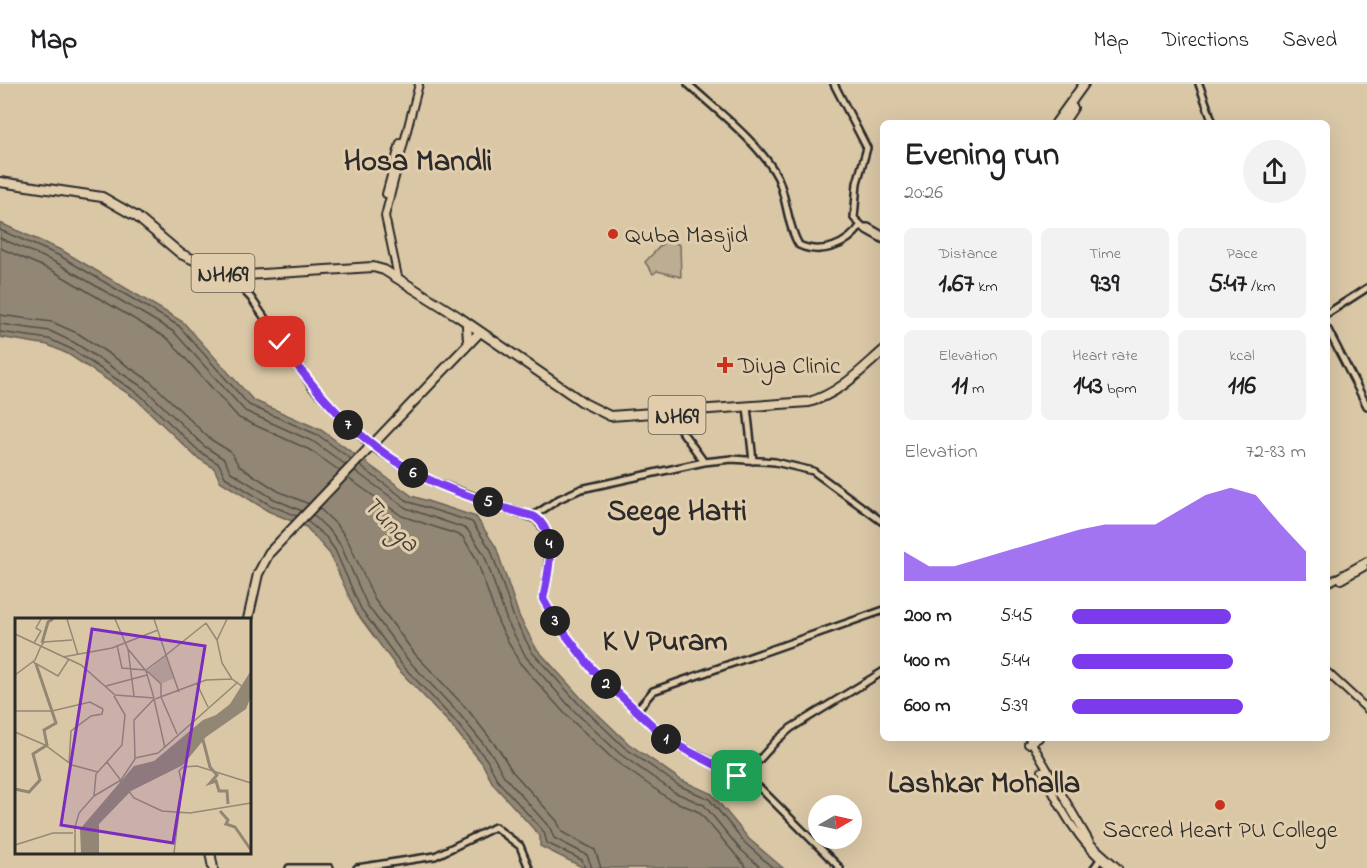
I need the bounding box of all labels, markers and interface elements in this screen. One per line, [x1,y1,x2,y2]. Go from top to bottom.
text: Map [30,21,77,62]
text: Map [1093,26,1129,56]
text: Directions [1162,26,1249,56]
text: Saved [1282,26,1337,56]
text: Evening run [904,132,1059,180]
button: share [1243,140,1306,203]
district label: Hosa Mandli [344,141,492,185]
text: 20:26 [904,179,943,208]
place label: Quba Masjid [625,219,749,254]
marker: Quba Masjid [606,227,620,241]
text: Distance [939,242,997,266]
text: Time [1089,242,1121,266]
text: Pace [1226,242,1258,266]
road number: NH169 [192,254,254,292]
text: 1.67 [938,266,974,304]
text: 9:39 [1091,266,1119,304]
text: 5:47 [1209,266,1247,304]
text: km [974,275,998,299]
text: /km [1247,275,1275,299]
pin [254,316,305,367]
icon: check [263,325,296,358]
text: Elevation [939,344,997,368]
text: Heart rate [1072,344,1138,368]
text: kcal [1229,344,1255,368]
place label: Diya Clinic [737,350,841,386]
marker: Diya Clinic [716,356,734,374]
text: 11 [952,368,968,406]
text: 143 [1073,368,1103,406]
text: 116 [1228,368,1256,406]
text: m [968,377,984,401]
text: bpm [1103,377,1137,401]
road number: NH69 [648,396,706,434]
pin: 7 [333,410,363,440]
text: 7 [345,413,351,437]
text: Elevation [904,438,978,467]
text: 72–83 m [1246,438,1306,467]
pin: 6 [398,458,428,488]
text: 6 [409,461,417,485]
pin: 5 [473,487,503,517]
water label: Tunga [353,488,428,563]
text: 5 [483,490,493,514]
district label: Seege Hatti [607,491,747,536]
pin: 4 [534,529,564,559]
text: 4 [546,532,552,556]
text: 200 m [904,602,952,631]
text: 5:45 [1000,602,1033,631]
pin: 3 [540,606,570,636]
text: 3 [552,609,558,633]
inset map [15,618,250,853]
district label: K V Puram [602,621,728,665]
text: 400 m [904,647,950,676]
text: 5:44 [1000,647,1030,676]
pin: 2 [591,669,621,699]
text: 2 [602,672,610,696]
text: 600 m [904,692,951,721]
text: 5:39 [1000,692,1027,721]
pin: 1 [651,724,681,754]
text: 1 [663,727,669,751]
pin [711,750,762,801]
icon: arrive [720,759,753,792]
district label: Lashkar Mohalla [888,763,1080,807]
north arrow [808,795,862,849]
map controls [808,795,862,849]
marker: Sacred Heart PU College [1213,798,1227,812]
place label: Sacred Heart PU College [1103,814,1338,849]

